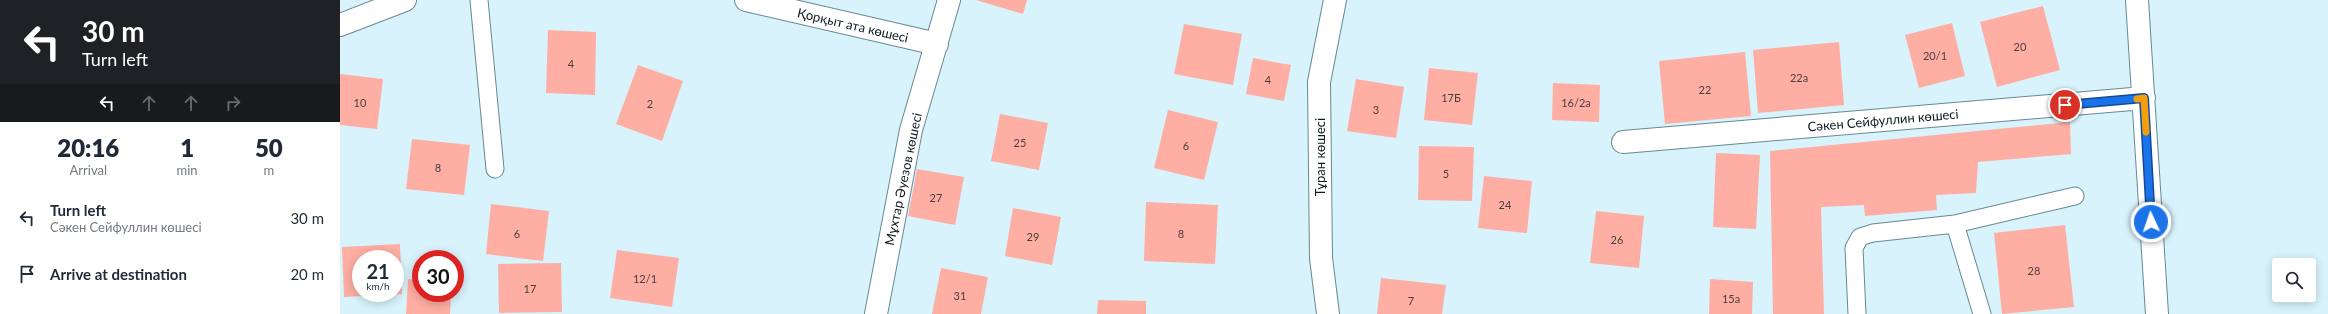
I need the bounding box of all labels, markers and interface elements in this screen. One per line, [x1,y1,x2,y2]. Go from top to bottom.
street label: Қорқыт ата көшесі [796,4,910,46]
text: 30 m [82,14,145,48]
icon: left [16,16,68,68]
house number: 20 [2014,40,2027,53]
text: Turn left [82,48,148,70]
house number: 20/1 [1923,49,1947,62]
house number: 4 [568,57,575,70]
house number: 22а [1790,71,1808,84]
house number: 4 [1265,73,1272,86]
house number: 22 [1699,83,1711,96]
pin [2048,88,2082,122]
house number: 17Б [1441,91,1461,104]
icon: left [96,92,118,114]
icon: ahead [138,92,160,114]
icon: ahead [180,92,202,114]
icon: right [222,92,244,114]
icon: arrive [2054,94,2076,116]
house number: 10 [354,96,367,109]
house number: 16/2а [1561,96,1591,109]
house number: 2 [647,97,653,110]
house number: 3 [1373,103,1379,116]
street label: Сәкен Сейфуллин көшесі [1807,105,1959,135]
street label: Мұхтар Әуезов көшесі [881,111,925,247]
street label: Тұран көшесі [1312,118,1328,196]
text: 20:16 [57,133,119,162]
text: 1 [180,133,194,162]
text: 50 [255,133,283,162]
house number: 25 [1014,136,1026,149]
house number: 6 [1183,139,1189,152]
house number: 8 [435,161,441,174]
text: Arrival [70,162,107,178]
text: min [177,162,198,178]
text: m [263,162,274,178]
house number: 5 [1443,167,1449,180]
house number: 27 [930,191,942,204]
house number: 24 [1499,198,1512,211]
text: Turn left [50,201,106,219]
position arrow [2130,201,2172,243]
icon: left [16,207,38,229]
text: 30 m [290,209,324,227]
text: Сәкен Сейфуллин көшесі [50,219,202,235]
house number: 6 [514,227,520,240]
house number: 8 [1178,227,1184,240]
house number: 29 [1027,230,1039,243]
house number: 26 [1611,233,1623,246]
speed limit sign: 30 [412,250,464,302]
map controls [2272,258,2316,302]
button: search [2272,258,2316,302]
text: 21 [366,259,390,283]
icon: arrive [16,263,38,285]
house number: 28 [2028,264,2040,277]
text: Arrive at destination [50,265,187,283]
text: 20 m [290,265,324,283]
house number: 12/1 [633,272,657,285]
text: km/h [366,280,390,292]
house number: 17 [524,282,536,295]
house number: 31 [954,289,966,302]
house number: 15а [1722,292,1740,305]
house number: 7 [1408,294,1414,307]

